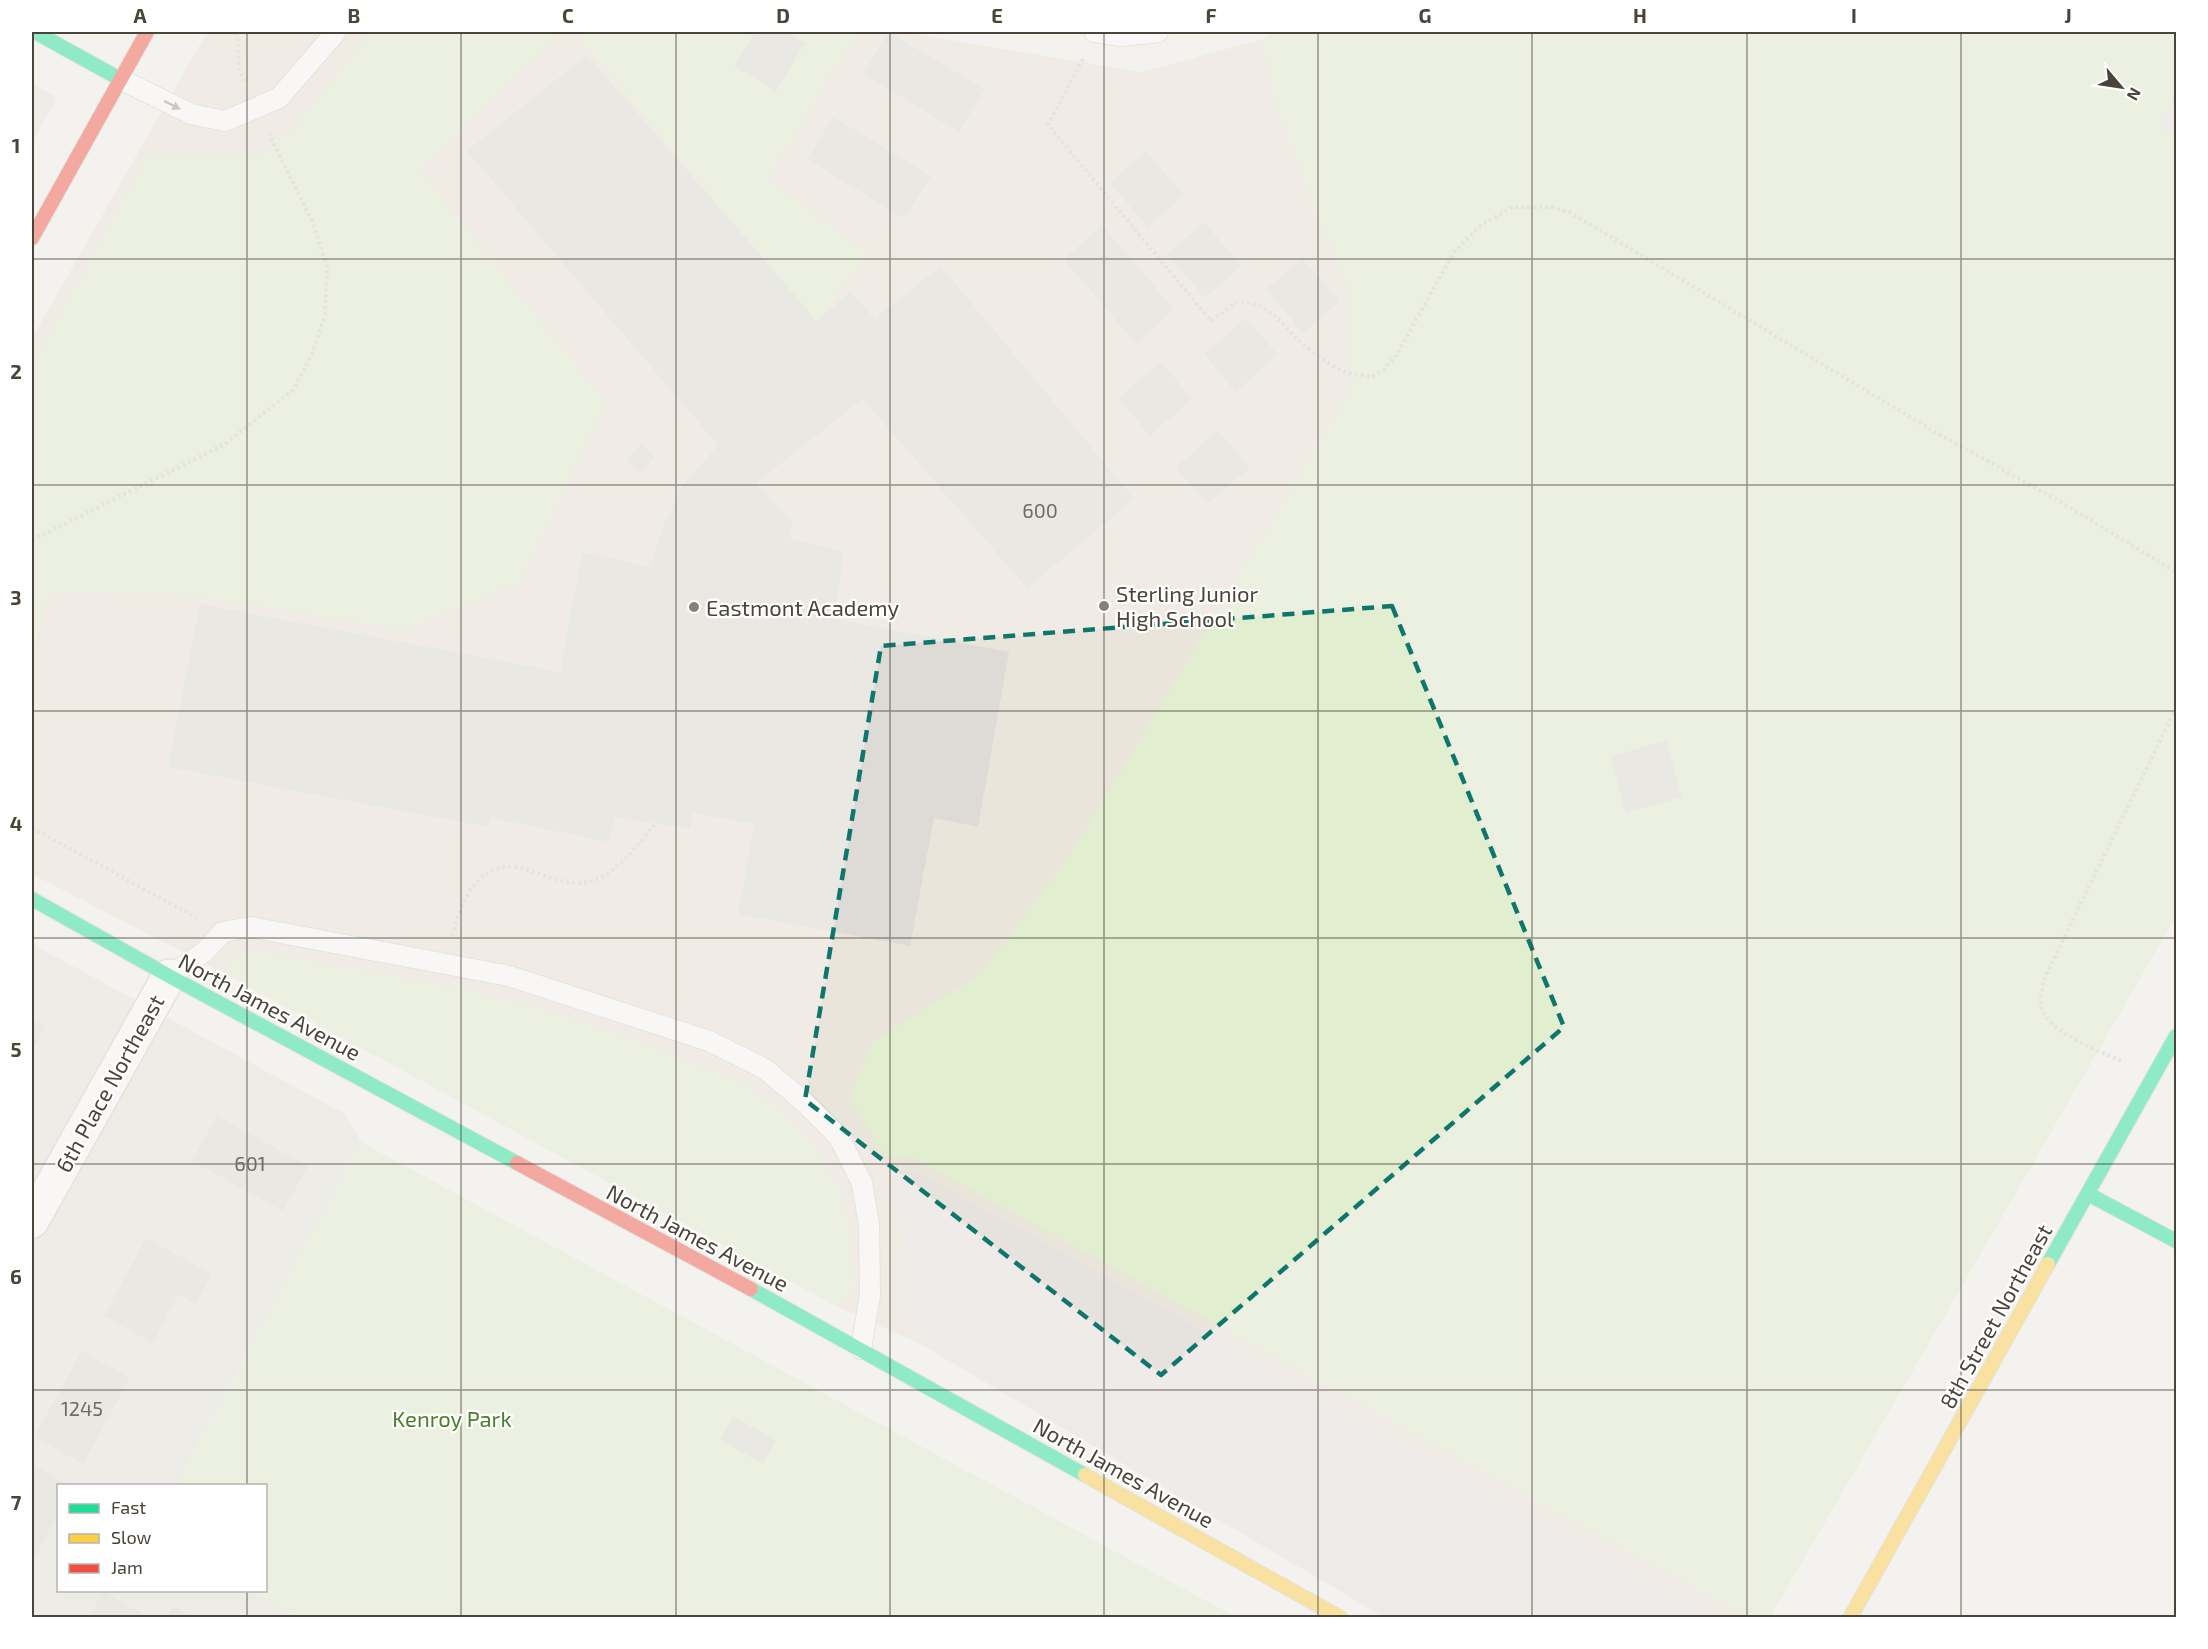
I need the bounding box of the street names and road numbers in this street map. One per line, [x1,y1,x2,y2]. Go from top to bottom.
street label: North James Avenue [175,947,365,1065]
street label: 6th Place Northeast [49,990,169,1176]
street label: North James Avenue [603,1178,793,1296]
street label: 8th Street Northeast [1933,1219,2057,1413]
street label: North James Avenue [1029,1412,1219,1532]

